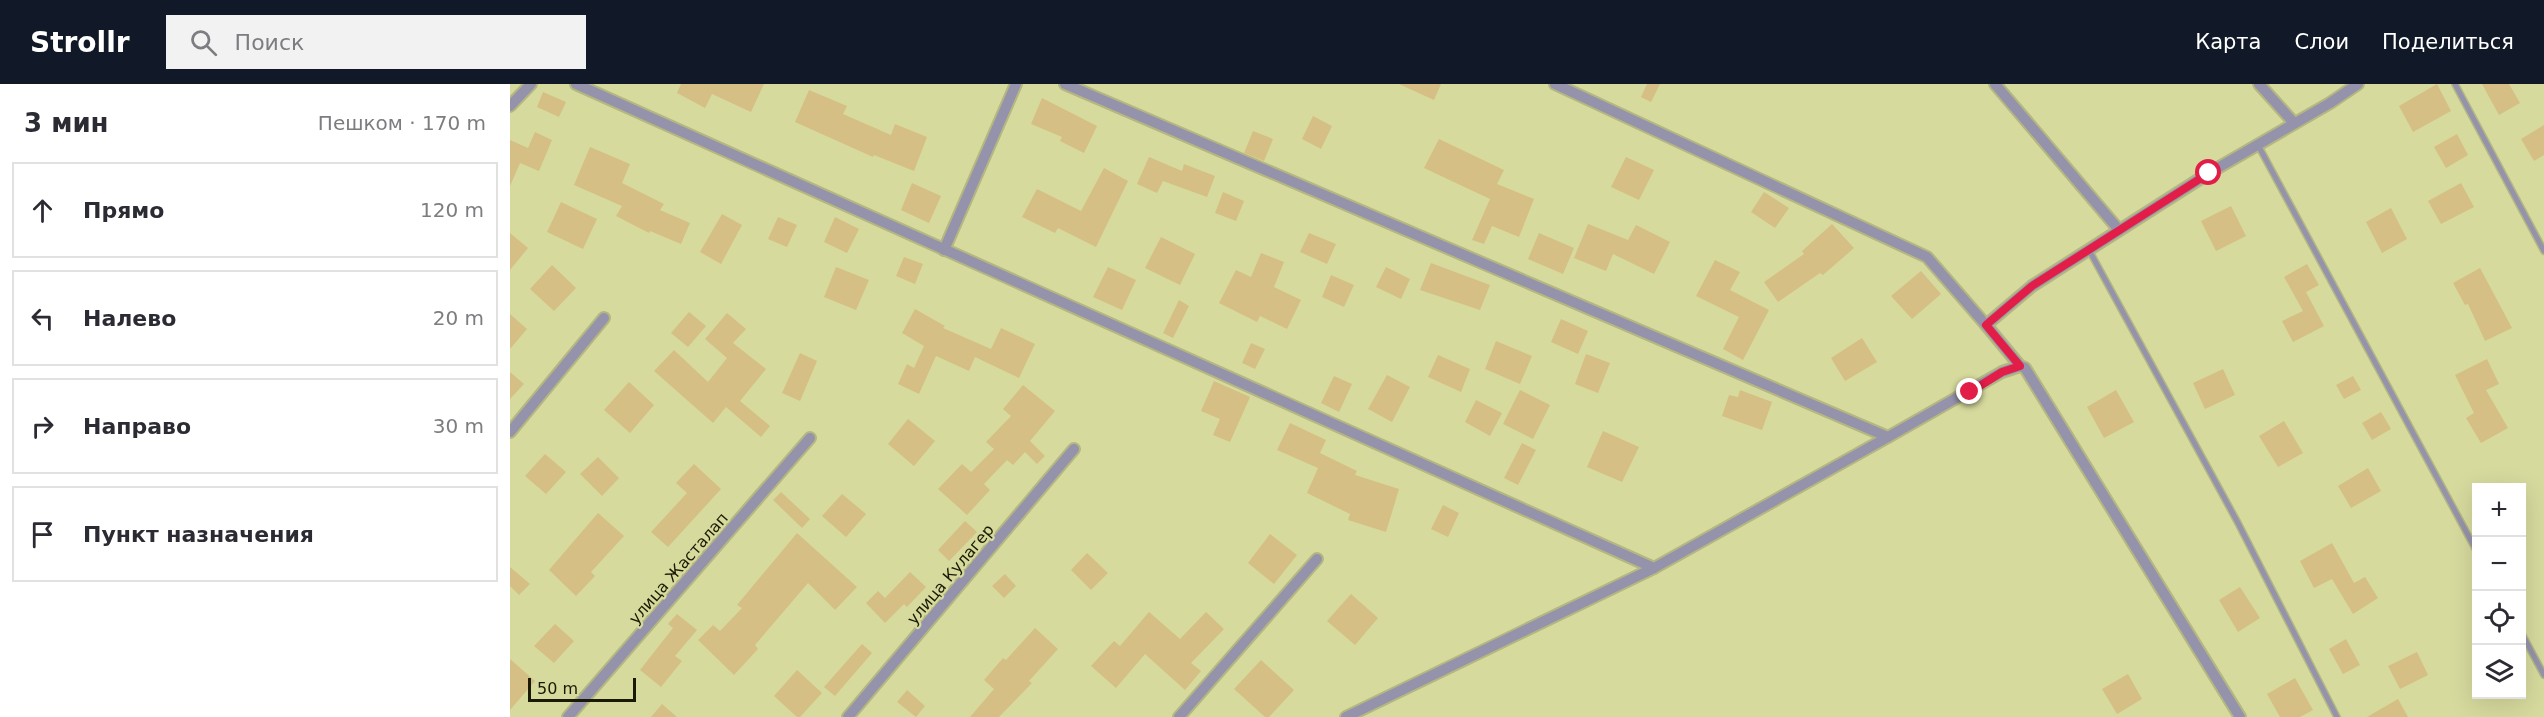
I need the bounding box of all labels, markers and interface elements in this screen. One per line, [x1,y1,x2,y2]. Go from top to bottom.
search box [166,15,586,69]
text: Strollr [30,26,130,59]
icon: search [187,26,220,59]
text: Поиск [235,30,304,55]
text: Карта [2195,30,2261,54]
text: Слои [2294,30,2349,54]
text: Поделиться [2382,30,2514,54]
text: 3 мин [24,108,109,138]
text: Пешком · 170 m [318,111,486,135]
route start [2195,159,2221,185]
icon: ahead [26,194,59,227]
text: Прямо [83,198,164,223]
text: 120 m [420,198,484,222]
icon: left [26,302,59,335]
text: Налево [83,306,176,331]
text: 20 m [433,306,484,330]
route end [1956,378,1982,404]
icon: right [26,410,59,443]
text: Направо [83,414,191,439]
text: 30 m [433,414,484,438]
map controls [2472,483,2526,699]
button: + [2472,483,2526,537]
street label: улица Жасталап [625,509,732,628]
icon: arrive [26,518,59,551]
street label: улица Кулагер [903,520,998,628]
text: Пункт назначения [83,522,314,547]
button: − [2472,537,2526,591]
button: locate [2472,591,2526,645]
button: layers [2472,645,2526,699]
scale bar [528,675,636,702]
text: 50 m [537,679,578,698]

